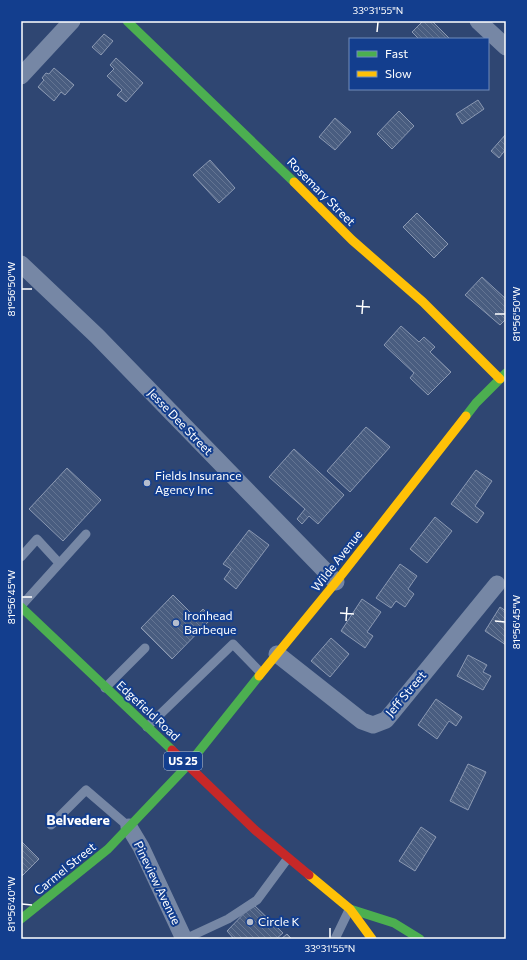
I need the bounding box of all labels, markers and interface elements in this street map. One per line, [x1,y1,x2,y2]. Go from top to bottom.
text: 33°31'55"N [353,4,403,16]
legend [349,38,489,90]
text: Fast [385,46,408,60]
text: Slow [385,66,412,80]
street label: Rosemary Street [285,154,359,228]
text: 81°56'50"W [5,261,17,317]
text: 81°56'50"W [510,286,522,342]
street label: Jesse Dee Street [145,385,216,458]
place label: Fields Insurance Agency Inc [155,468,242,496]
marker: Fields Insurance Agency Inc [142,478,152,488]
street label: Wilde Avenue [308,527,364,594]
text: 81°56'45"W [5,570,17,624]
text: 81°56'45"W [510,595,522,649]
place label: Ironhead Barbeque [184,608,236,636]
marker: Ironhead Barbeque [171,618,181,628]
street label: Jeff Street [382,668,429,720]
street label: Edgefield Road [114,677,183,743]
road number: US 25 [164,752,202,770]
district label: Belvedere [46,811,110,828]
street label: Carmel Street [31,839,98,897]
street label: Pineview Avenue [132,839,184,927]
text: 81°56'40"W [5,876,17,932]
place label: Circle K [258,914,300,928]
marker: Circle K [245,917,255,927]
text: 33°31'55"N [305,942,355,954]

